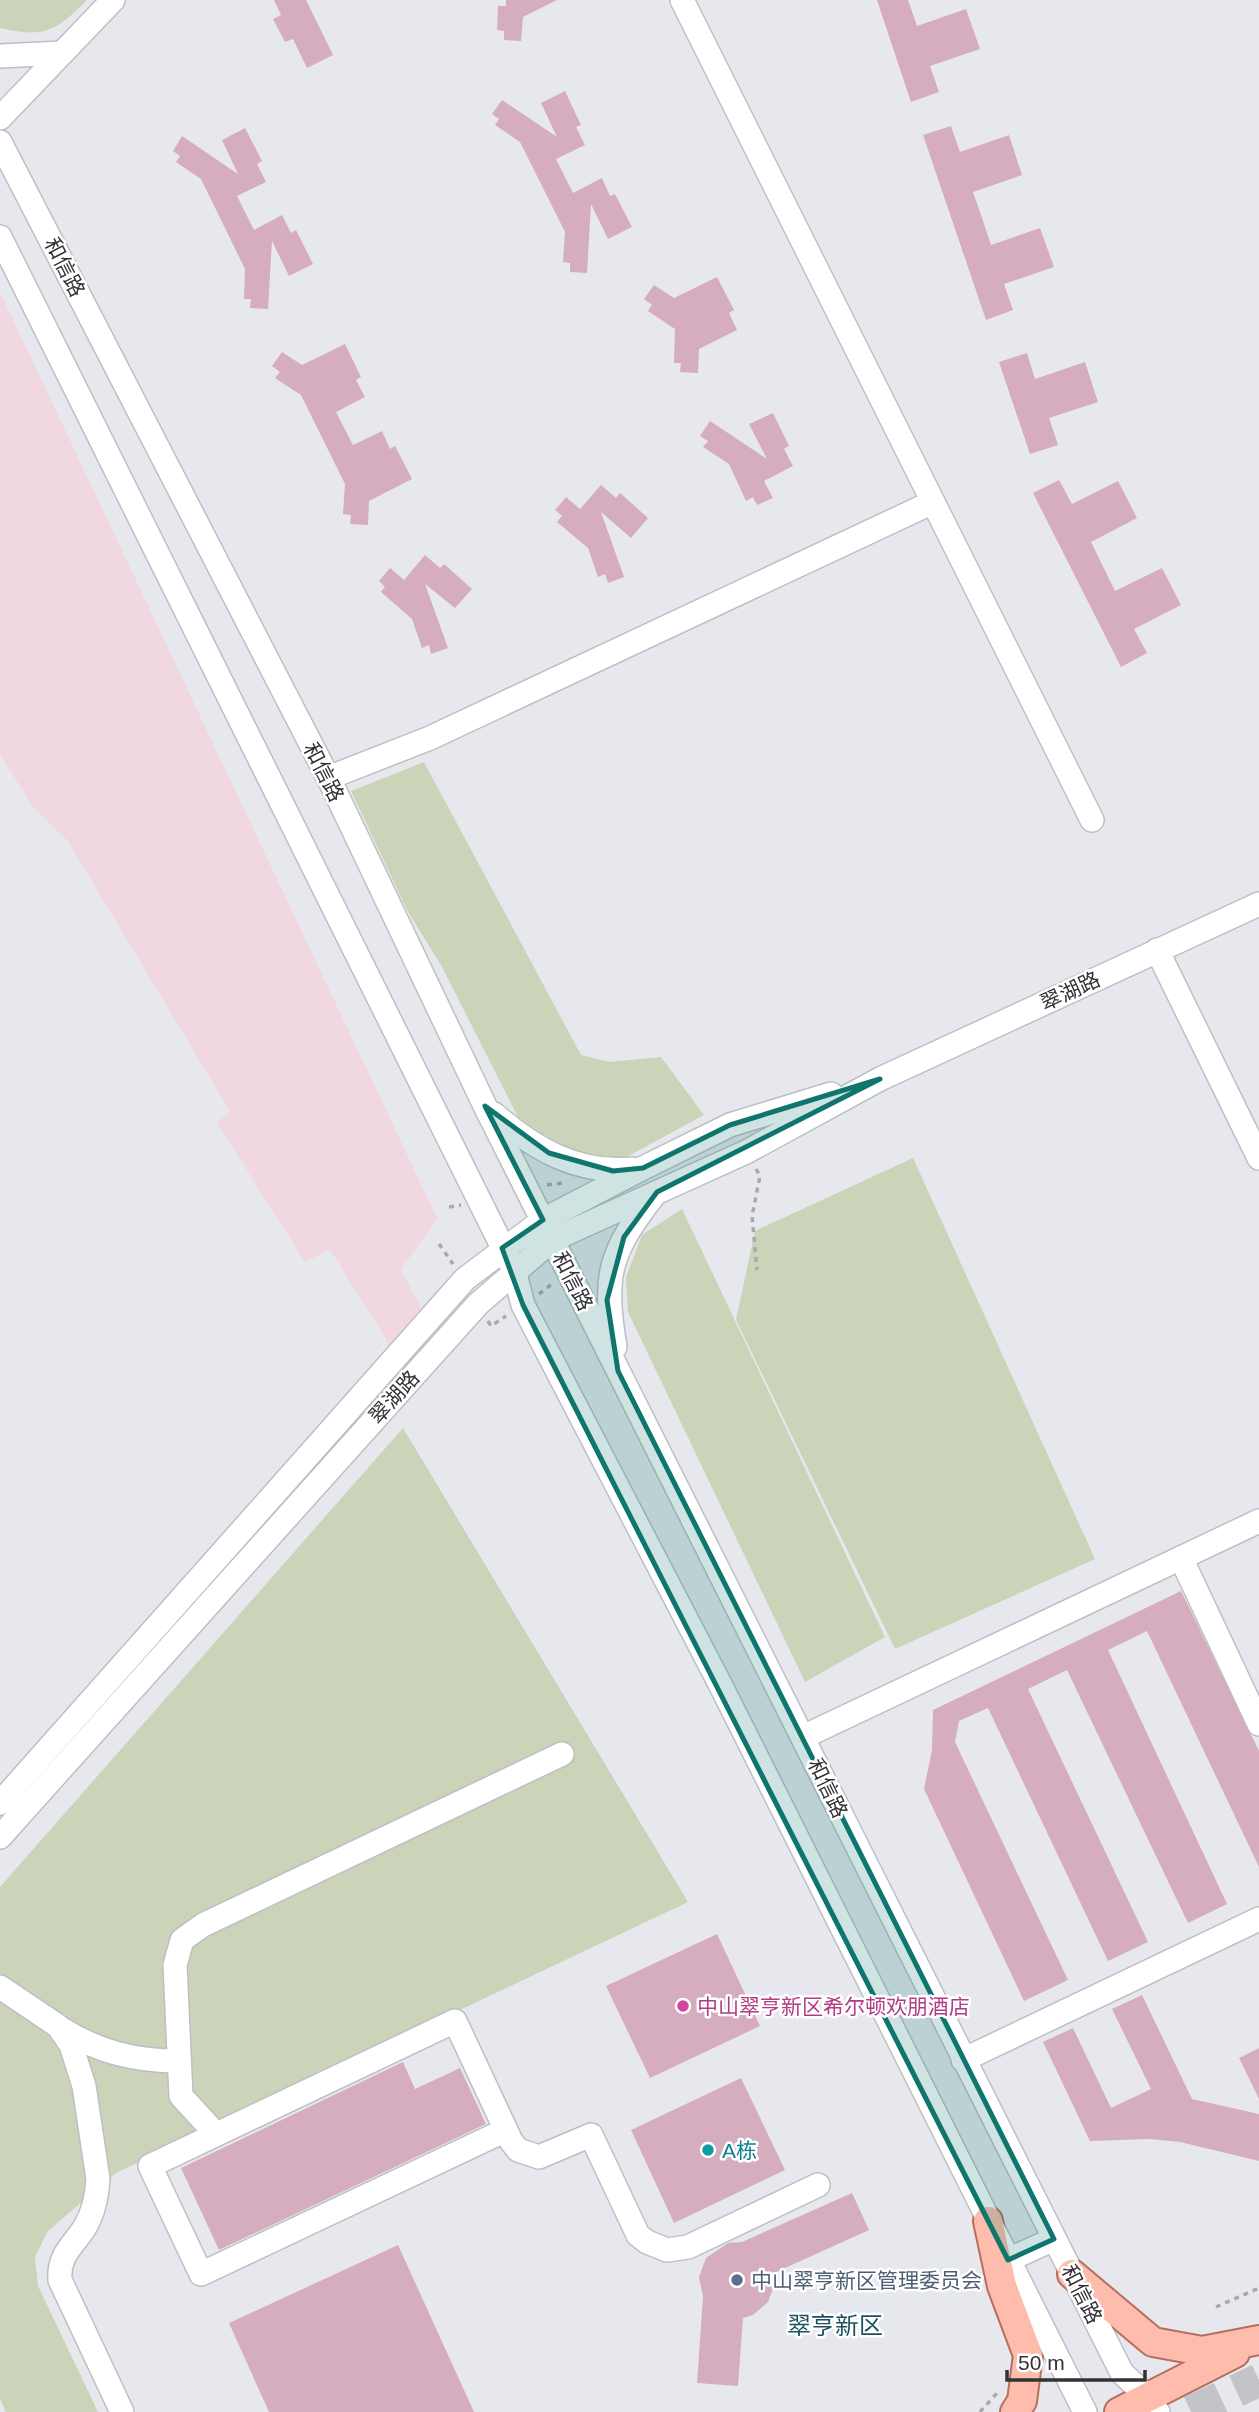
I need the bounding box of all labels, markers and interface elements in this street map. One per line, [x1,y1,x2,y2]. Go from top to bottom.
street label: 和信路 [40,234,90,300]
street label: 和信路 [299,739,349,805]
street label: 翠湖路 [1037,967,1103,1015]
street label: 和信路 [548,1248,598,1314]
street label: 翠湖路 [364,1366,424,1428]
street label: 和信路 [804,1755,852,1821]
place label: 中山翠亨新区希尔顿欢朋酒店 [697,1995,970,2018]
marker: 中山翠亨新区希尔顿欢朋酒店 [675,1998,691,2014]
place label: A栋 [722,2139,757,2162]
marker: A栋 [700,2142,716,2158]
street label: 和信路 [1057,2261,1107,2327]
place label: 中山翠亨新区管理委员会 [751,2269,982,2292]
marker: 中山翠亨新区管理委员会 [729,2272,745,2288]
district label: 翠亨新区 [787,2312,883,2339]
scale bar [1007,2338,1145,2382]
text: 50 m [1018,2351,1065,2374]

